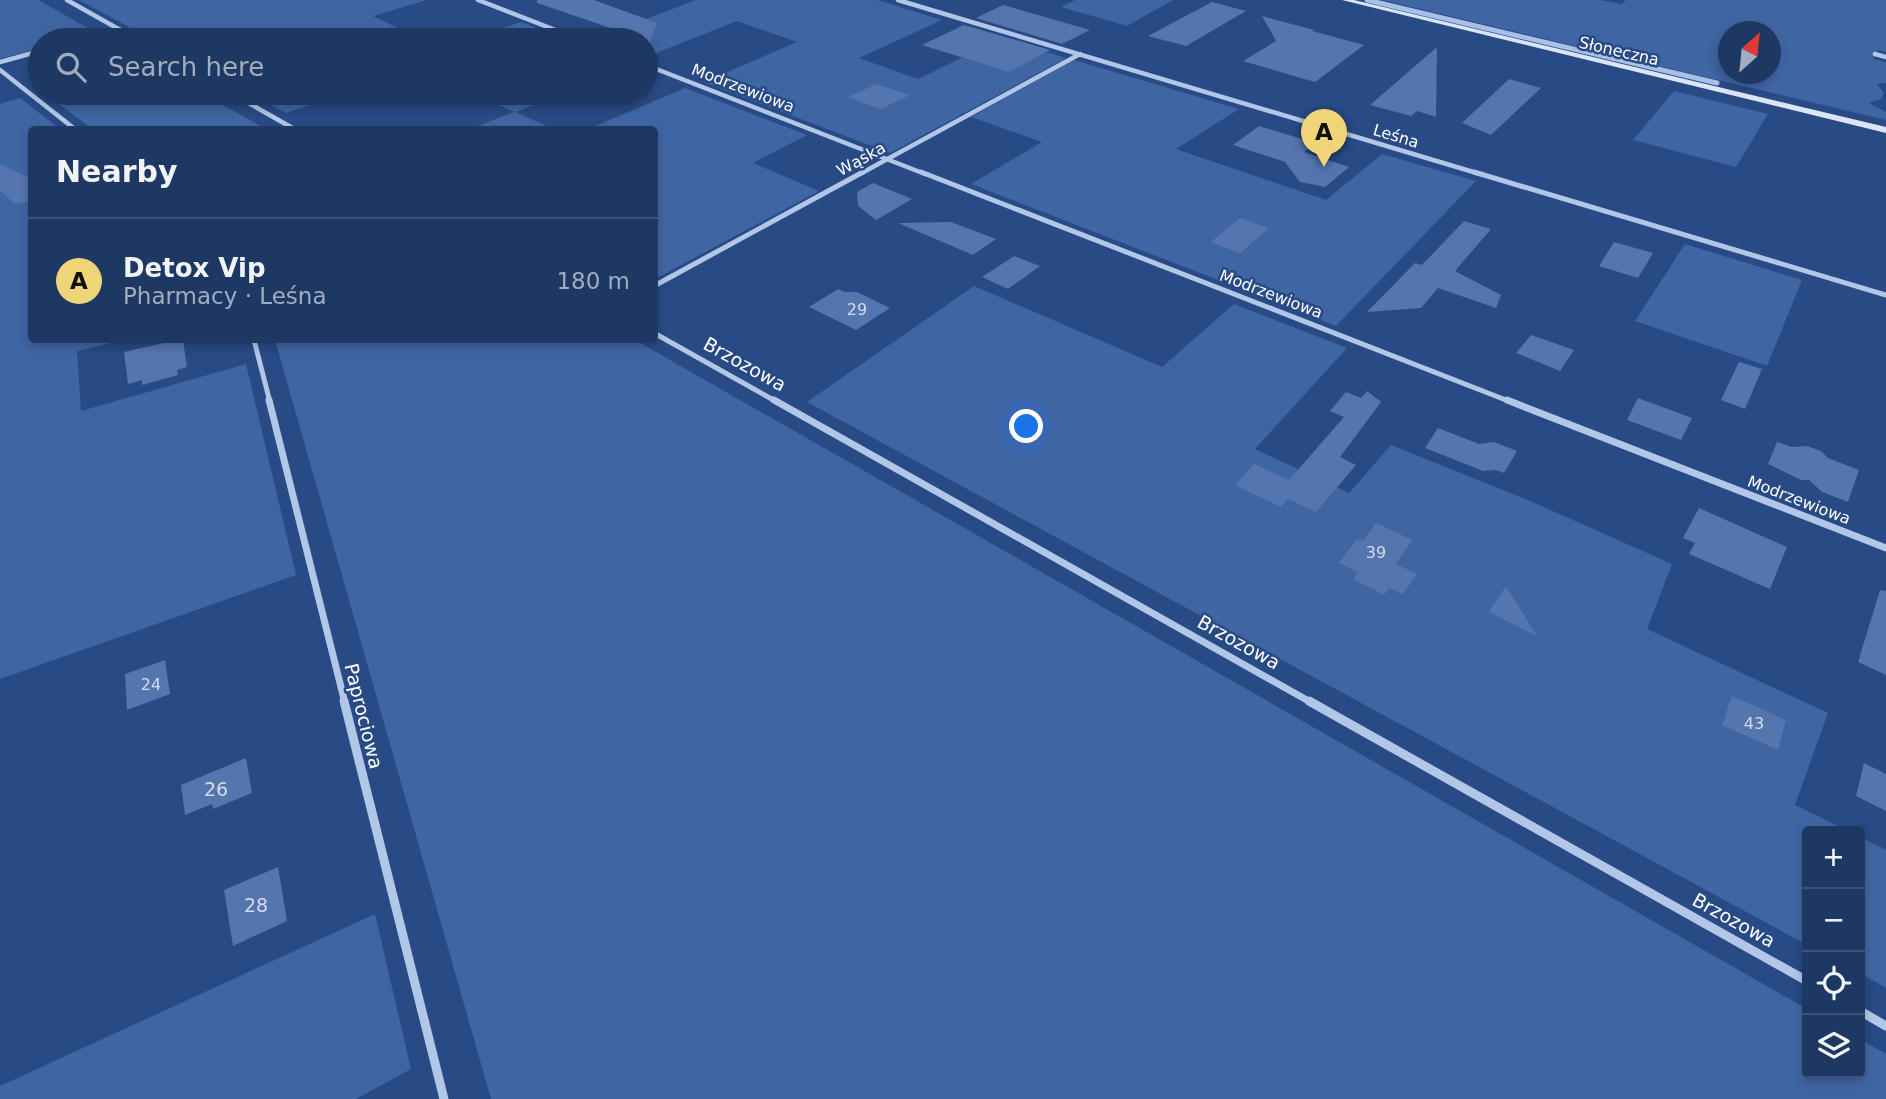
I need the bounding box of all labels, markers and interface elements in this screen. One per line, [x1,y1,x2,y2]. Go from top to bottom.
north arrow [1718,21,1781,84]
search box [28,28,658,105]
street label: Słoneczna [1577,33,1661,69]
icon: search [52,48,90,86]
text: Search here [108,52,264,82]
street label: Modrzewiowa [689,60,797,116]
pin: A [1301,109,1347,167]
street label: Leśna [1371,120,1421,152]
street label: Wąska [833,138,889,180]
text: Nearby [56,154,178,189]
text: Detox Vip [123,253,266,283]
street label: Modrzewiowa [1217,266,1325,322]
text: A [70,268,88,294]
text: 180 m [556,268,630,294]
text: Pharmacy · Leśna [123,283,327,309]
house number: 29 [847,300,867,319]
street label: Brzozowa [700,332,790,396]
your location [1009,409,1043,443]
street label: Modrzewiowa [1745,472,1853,528]
house number: 39 [1366,543,1386,562]
street label: Brzozowa [1194,610,1284,674]
street label: Paprociowa [340,661,388,771]
house number: 24 [141,675,161,694]
house number: 43 [1744,714,1764,733]
house number: 26 [204,778,228,800]
map controls [1802,826,1865,1078]
button: + [1802,826,1865,889]
street label: Brzozowa [1689,888,1779,952]
button: − [1802,889,1865,952]
house number: 28 [244,894,268,916]
button: locate [1802,952,1865,1015]
button: layers [1802,1015,1865,1078]

